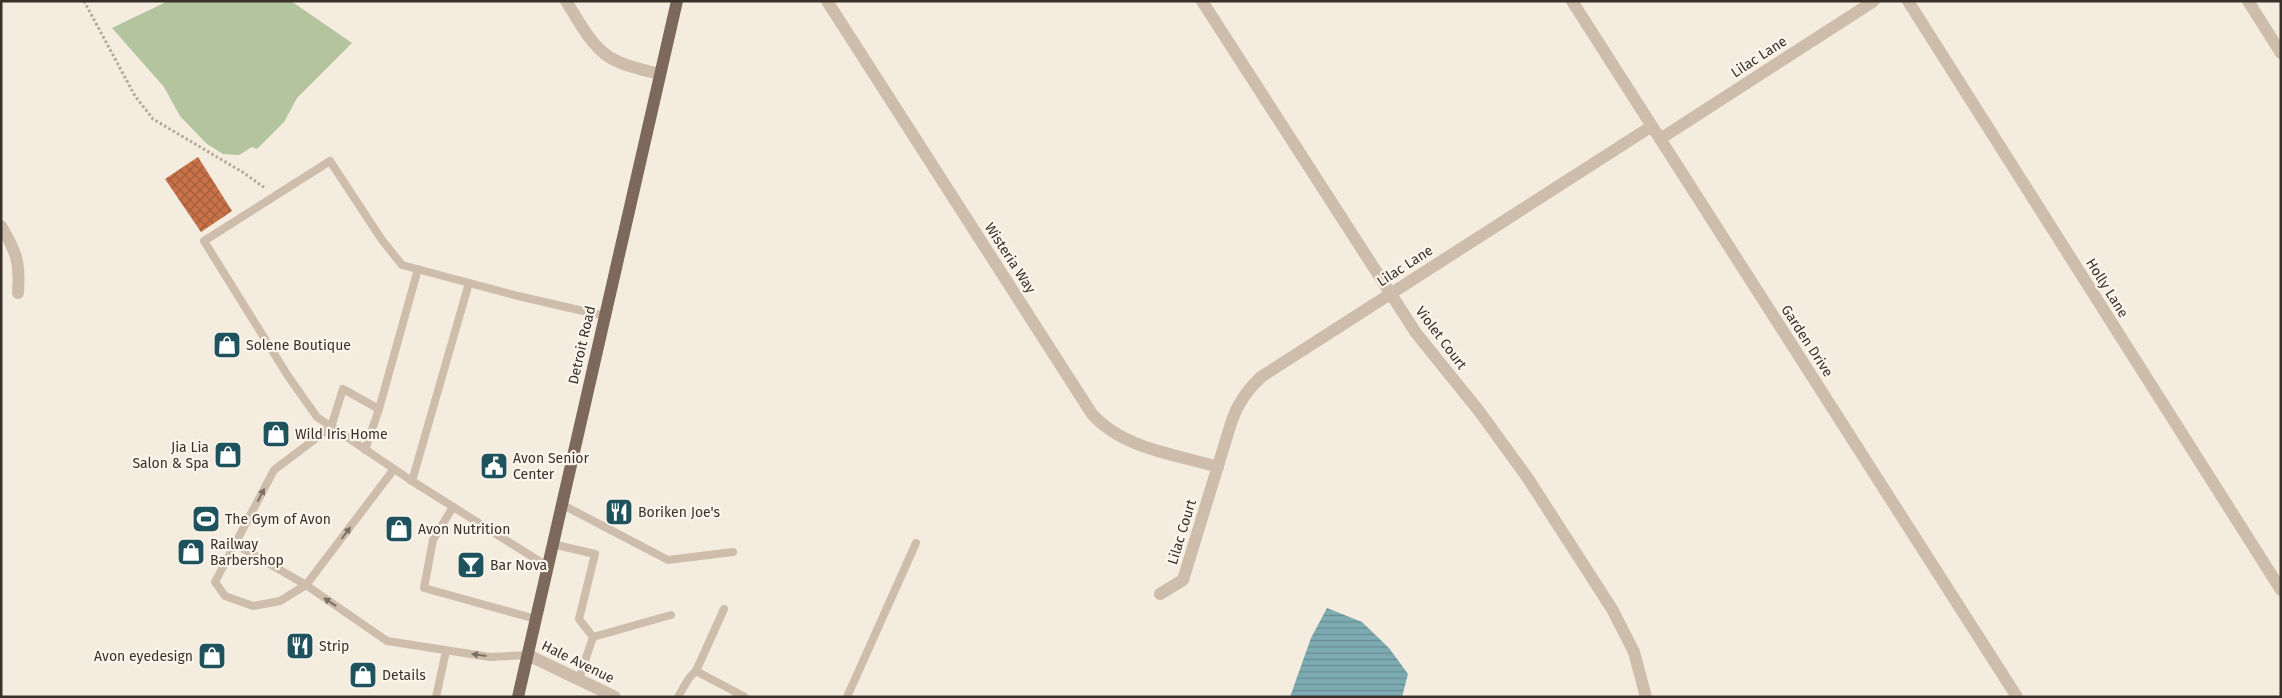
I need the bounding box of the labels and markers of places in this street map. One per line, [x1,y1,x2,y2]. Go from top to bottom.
shop icon: Solene Boutique [212,330,242,360]
place label: Solene Boutique [246,337,351,354]
shop icon: Wild Iris Home [261,419,291,449]
place label: Wild Iris Home [295,426,388,443]
place label: Jia Lia Salon & Spa [132,439,209,472]
shop icon: Jia Lia Salon & Spa [213,440,243,470]
place label: Avon Senior Center [513,450,590,483]
public building icon: Avon Senior Center [479,451,509,481]
restaurant icon: Boriken Joe's [604,497,634,527]
sports icon: The Gym of Avon [191,504,221,534]
place label: Boriken Joe's [638,504,720,521]
place label: The Gym of Avon [225,511,331,528]
shop icon: Avon Nutrition [384,514,414,544]
place label: Avon Nutrition [418,521,510,538]
place label: Railway Barbershop [210,536,284,569]
shop icon: Railway Barbershop [176,537,206,567]
bar icon: Bar Nova [456,550,486,580]
place label: Bar Nova [490,557,547,574]
restaurant icon: Strip [285,631,315,661]
place label: Strip [319,638,349,655]
shop icon: Avon eyedesign [197,641,227,671]
place label: Avon eyedesign [94,648,193,665]
shop icon: Details [348,660,378,690]
place label: Details [382,667,426,684]

